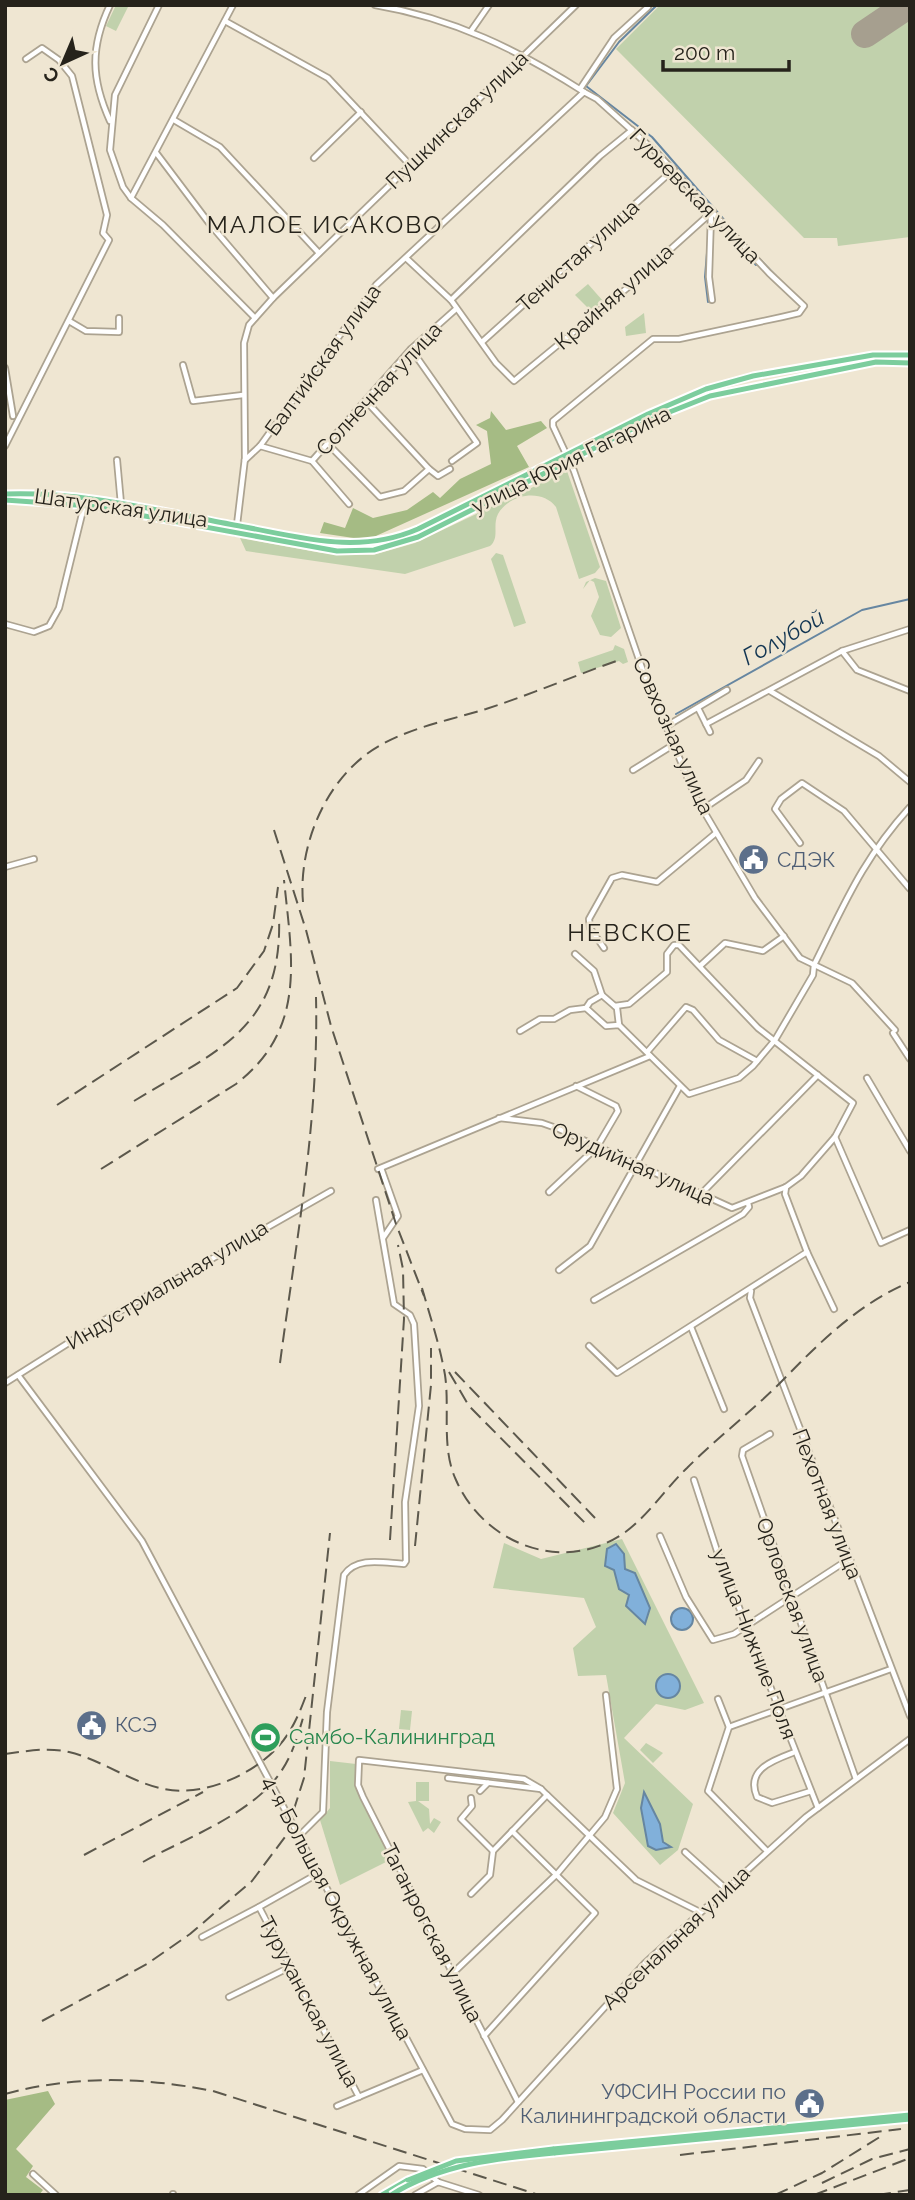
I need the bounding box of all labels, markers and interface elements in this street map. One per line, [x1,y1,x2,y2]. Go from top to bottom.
north arrow [28,28,98,98]
scale bar [663,28,789,72]
text: 200 m [674,40,735,65]
street label: Пушкинская улица [380,45,533,194]
text: С [39,63,64,88]
street label: Гурьевская улица [625,123,766,268]
street label: Тенистая улица [512,194,644,317]
district label: МАЛОЕ ИСАКОВО [207,210,443,239]
street label: Крайняя улица [549,239,678,355]
street label: Балтийская улица [259,279,386,440]
street label: Солнечная улица [310,317,447,460]
street label: улица Юрия Гагарина [467,400,674,519]
street label: Шатурская улица [33,483,209,532]
water label: Голубой [737,603,829,670]
street label: Совхозная улица [628,653,719,818]
public building icon: СДЭК [737,843,771,877]
place label: СДЭК [777,847,835,872]
district label: НЕВСКОЕ [567,918,693,947]
street label: Орудийная улица [548,1116,718,1211]
street label: Индустриальная улица [61,1214,272,1355]
street label: Пехотная улица [787,1425,868,1583]
street label: Орловская улица [751,1514,834,1686]
street label: улица Нижние Поля [707,1545,802,1743]
public building icon: КСЭ [75,1708,109,1742]
place label: КСЭ [115,1712,157,1737]
sports icon: Самбо-Калининград [249,1720,283,1754]
place label: Самбо-Калининград [289,1724,495,1749]
street label: 4-я Большая Окружная улица [257,1772,418,2044]
street label: Таганрогская улица [377,1839,488,2026]
street label: Арсенальная улица [597,1861,755,2015]
street label: Туруханская улица [254,1912,365,2091]
place label: УФСИН России по Калининградской области [520,2079,786,2128]
public building icon: УФСИН России по Калининградской области [792,2087,826,2121]

